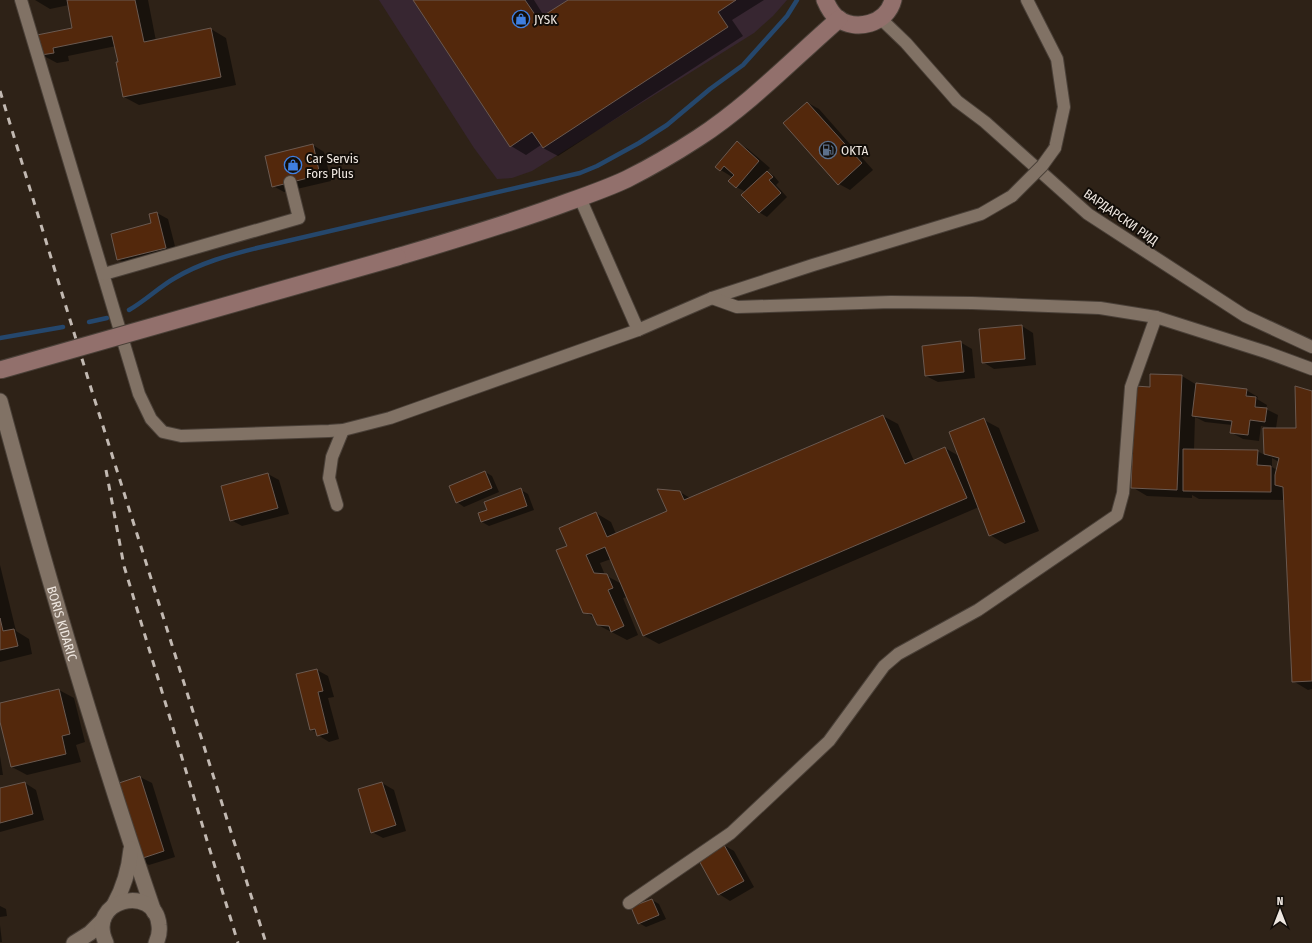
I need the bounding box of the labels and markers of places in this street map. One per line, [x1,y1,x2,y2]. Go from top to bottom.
shop icon: JYSK [511,9,531,29]
place label: JYSK [534,12,557,27]
fuel station icon: OKTA [818,140,838,160]
place label: OKTA [841,143,868,158]
place label: Car Servis Fors Plus [306,151,359,181]
shop icon: Car Servis Fors Plus [283,155,303,175]

